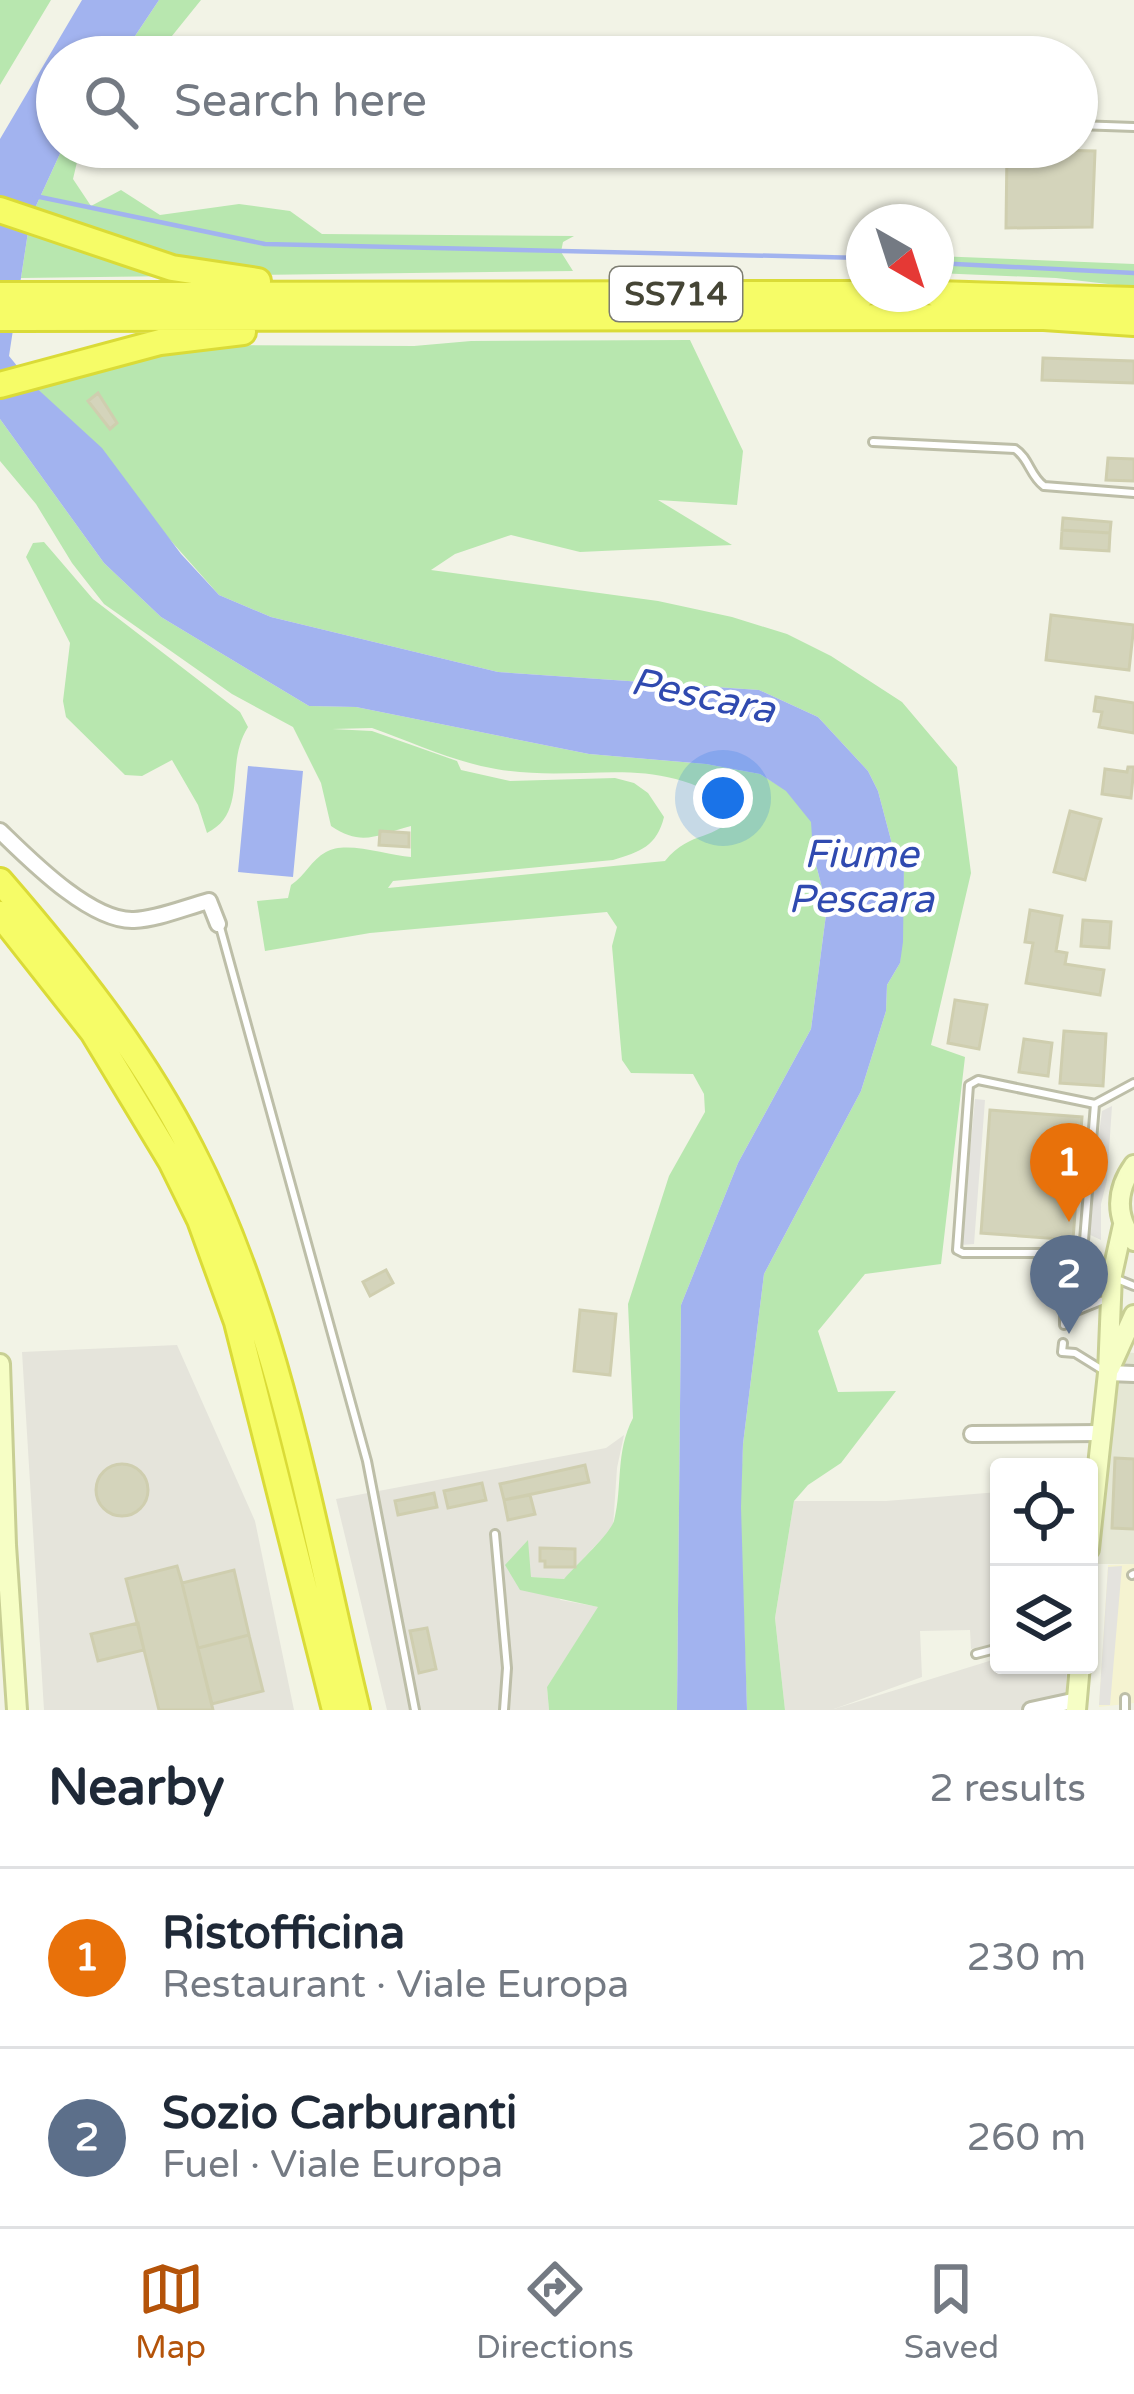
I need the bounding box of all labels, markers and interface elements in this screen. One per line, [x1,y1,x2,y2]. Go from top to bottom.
search box [36,36,1098,168]
icon: search [78,69,144,135]
text: Search here [174,75,427,129]
north arrow [846,204,954,312]
road number: SS714 [610,267,742,321]
water label: Pescara [627,658,780,734]
your location [693,768,753,828]
water label: Fiume Pescara [788,831,935,923]
pin: 1 [1030,1123,1108,1222]
pin: 2 [1030,1235,1108,1334]
map controls [990,1458,1098,1674]
button: locate [990,1458,1098,1566]
button: layers [990,1566,1098,1674]
text: Nearby [48,1757,225,1819]
text: 2 results [929,1765,1086,1812]
text: Ristofficina [162,1907,405,1961]
text: 1 [75,1934,99,1981]
text: 230 m [967,1934,1086,1981]
text: Restaurant · Viale Europa [162,1961,629,2008]
text: Sozio Carburanti [162,2087,517,2141]
text: 2 [75,2114,99,2161]
text: 260 m [967,2114,1086,2161]
text: Fuel · Viale Europa [162,2141,503,2188]
tab: Map [135,2256,206,2367]
tab: Directions [476,2256,634,2367]
tab: Saved [904,2256,999,2367]

